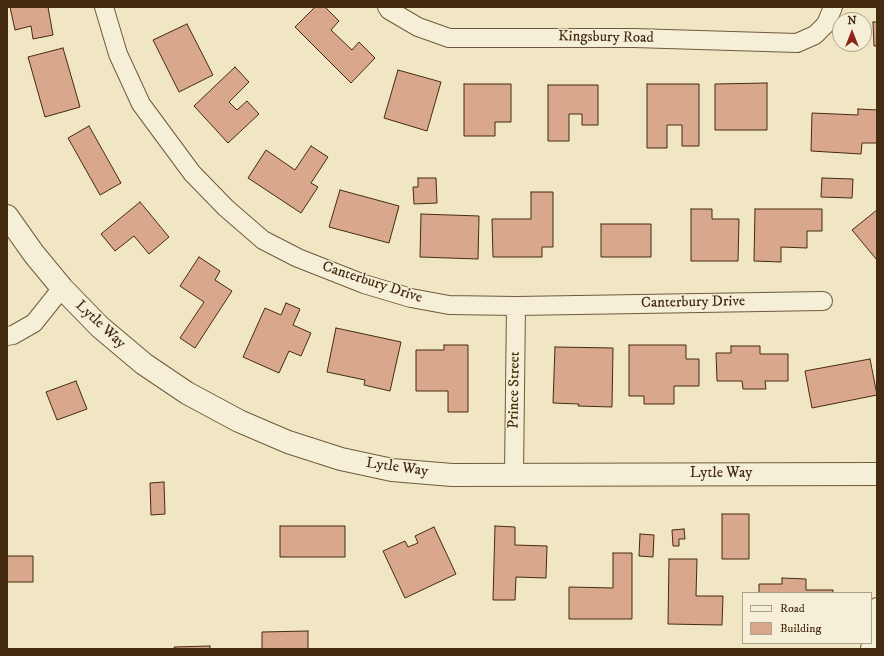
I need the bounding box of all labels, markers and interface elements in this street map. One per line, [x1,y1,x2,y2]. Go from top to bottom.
north arrow [832,12,872,52]
text: N [847,14,857,28]
street label: Kingsbury Road [558,28,654,48]
street label: Canterbury Drive [320,258,424,308]
street label: Canterbury Drive [641,293,745,313]
street label: Lytle Way [71,297,129,353]
street label: Prince Street [505,351,525,429]
street label: Lytle Way [365,455,429,481]
street label: Lytle Way [690,465,752,483]
legend [742,592,872,644]
text: Road [780,601,805,616]
text: Building [780,621,821,636]

